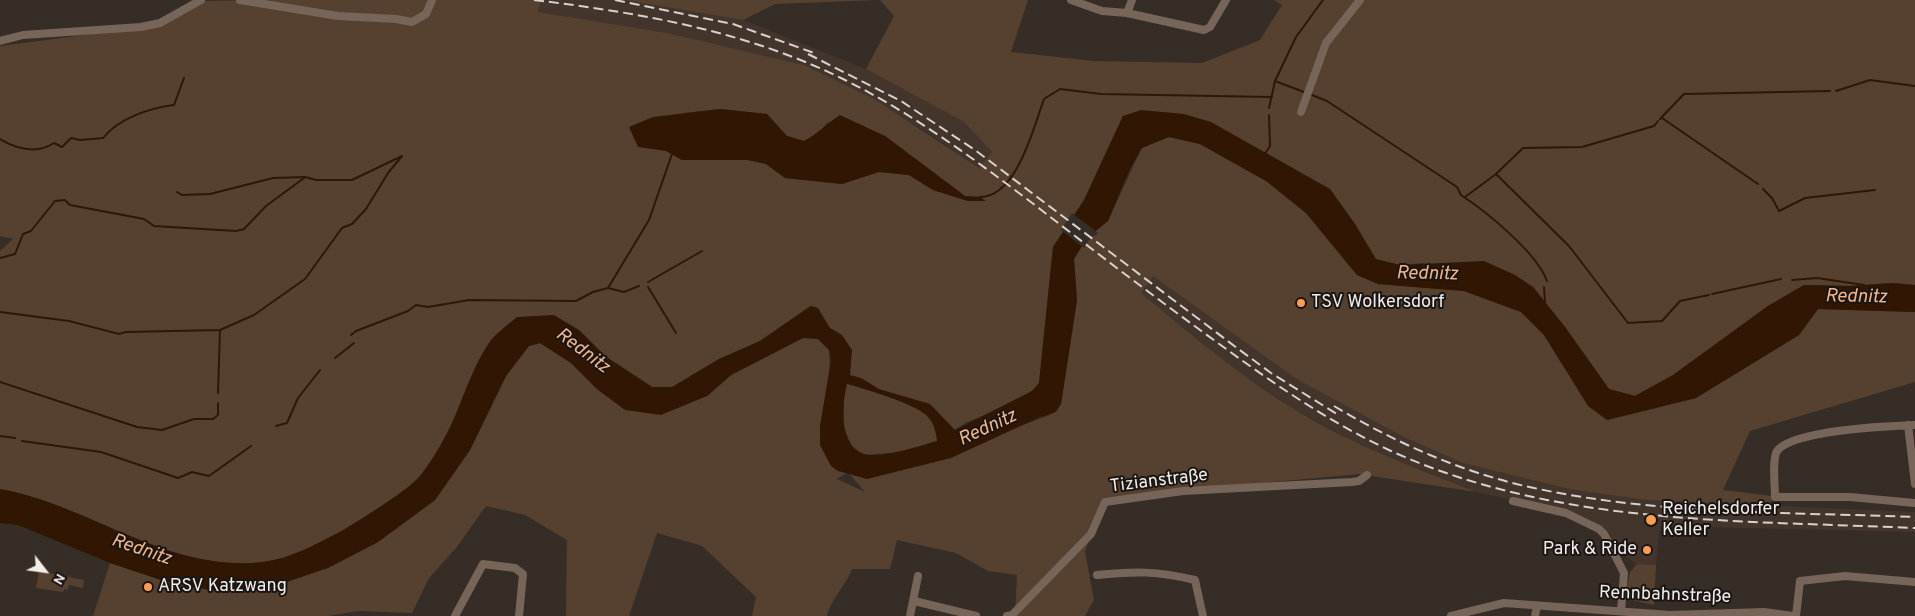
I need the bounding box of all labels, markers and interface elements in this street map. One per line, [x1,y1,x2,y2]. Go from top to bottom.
water label: Rednitz [1396,263,1458,287]
water label: Rednitz [1825,286,1887,310]
place label: TSV Wolkersdorf [1311,292,1444,314]
marker: TSV Wolkersdorf [1295,297,1307,309]
water label: Rednitz [550,324,614,380]
water label: Rednitz [955,406,1021,452]
street label: Tizianstraße [1109,465,1209,499]
place label: Reichelsdorfer Keller [1662,499,1779,542]
marker: Reichelsdorfer Keller [1644,513,1658,527]
water label: Rednitz [108,530,174,572]
place label: Park & Ride [1543,539,1637,561]
marker: Park & Ride [1641,544,1653,556]
north arrow [20,546,70,596]
text: N [49,570,68,587]
place label: ARSV Katzwang [158,576,287,598]
marker: ARSV Katzwang [142,581,154,593]
street label: Rennbahnstraße [1599,583,1731,609]

